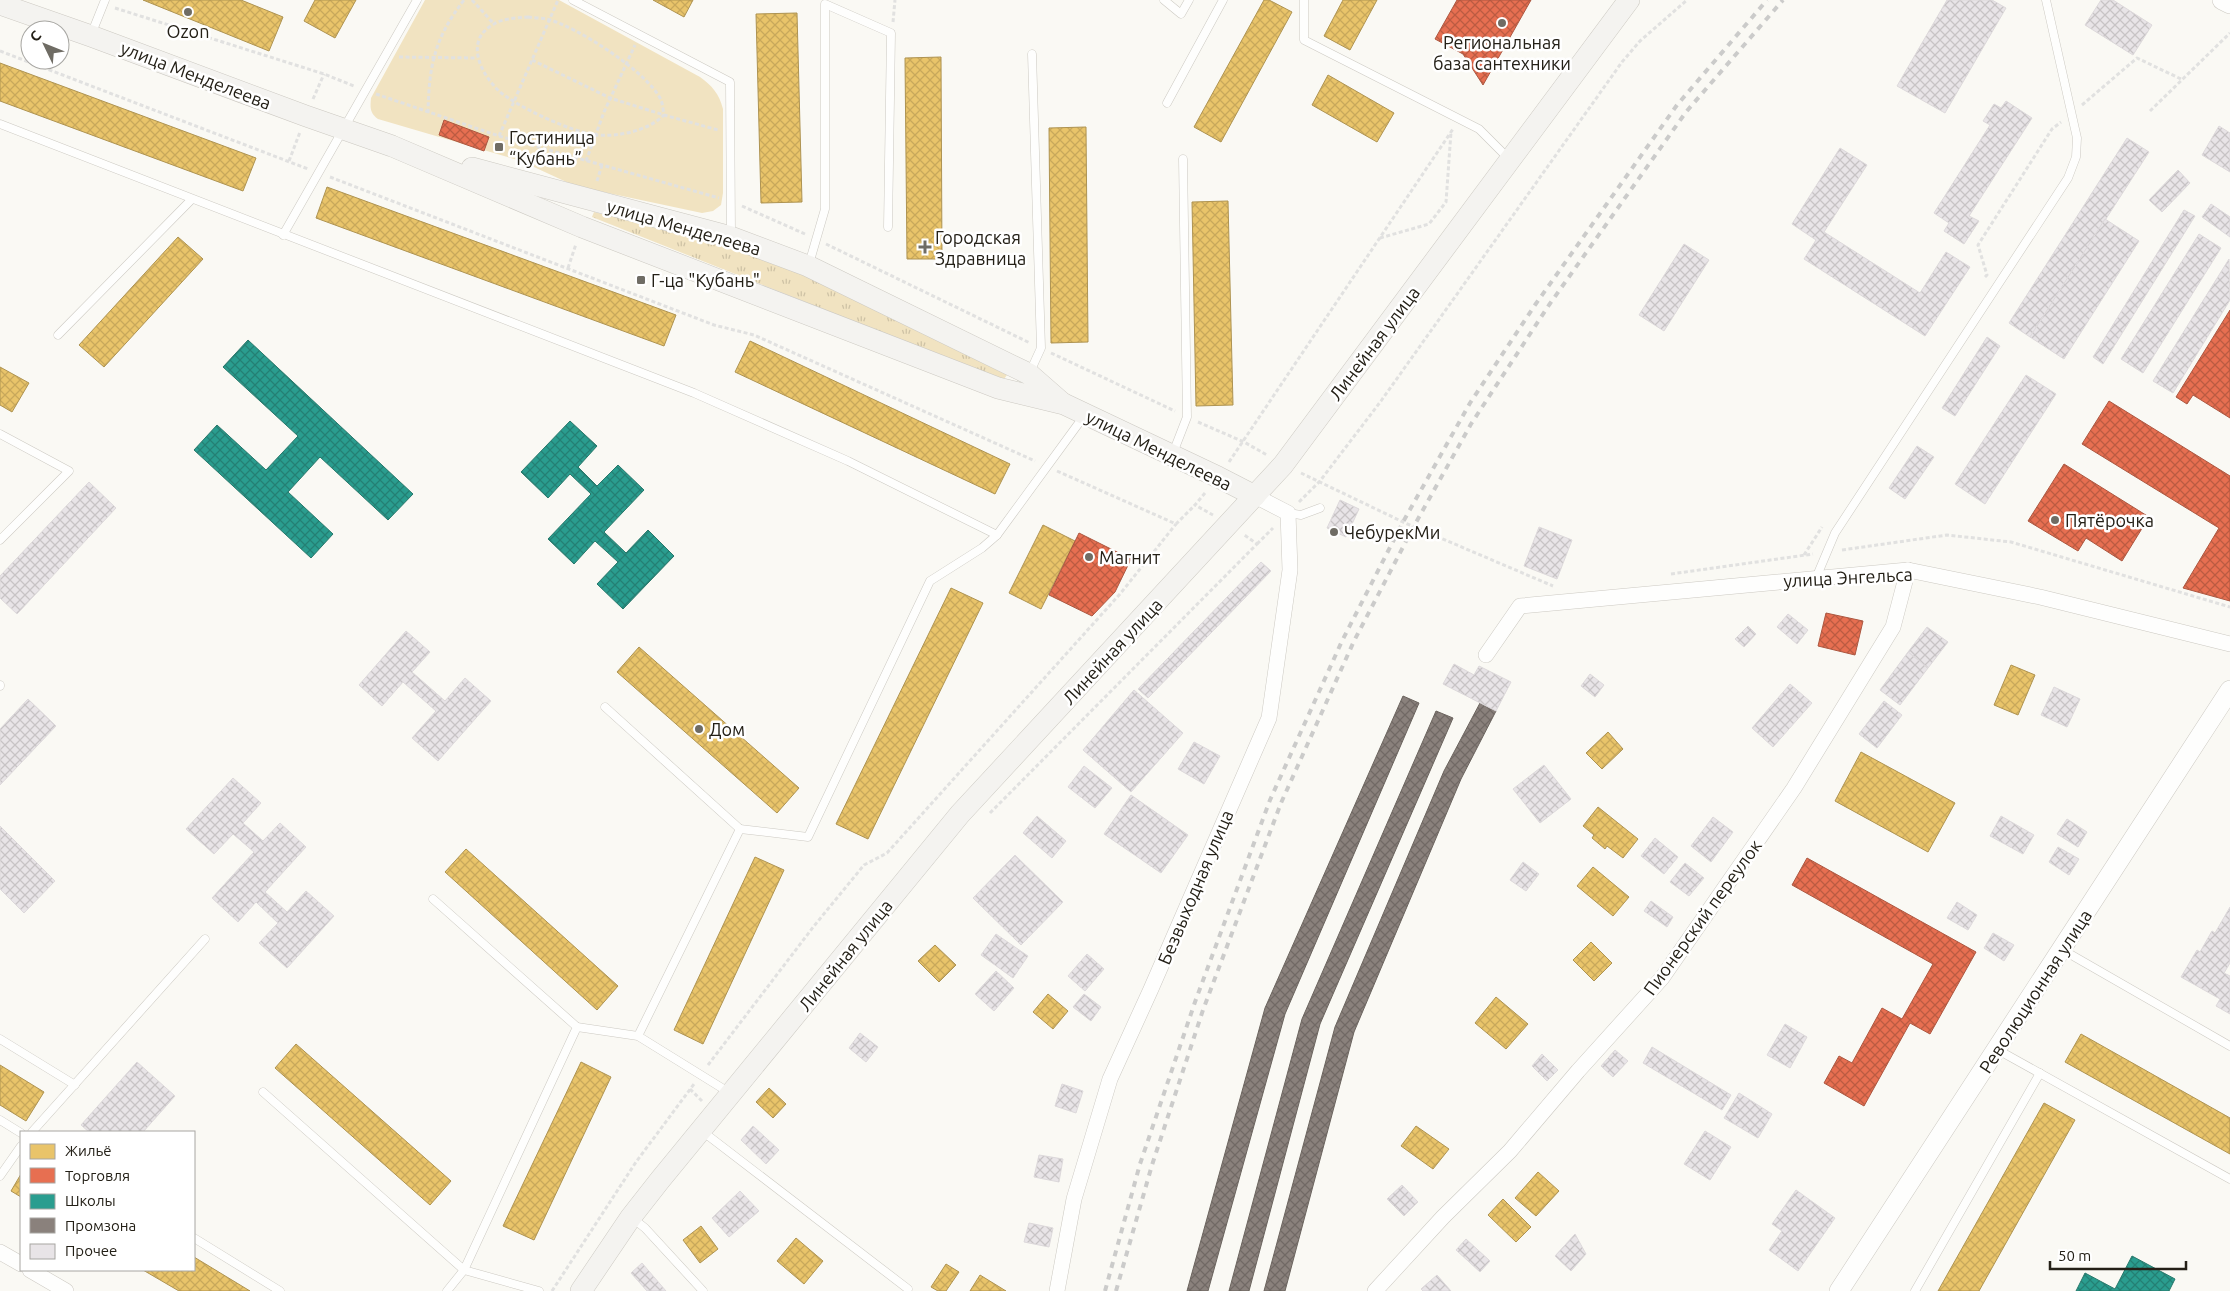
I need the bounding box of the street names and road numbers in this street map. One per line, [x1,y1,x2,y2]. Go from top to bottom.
street label: улица Менделеева [118,37,274,113]
street label: улица Менделеева [605,195,763,259]
street label: Линейная улица [1325,282,1423,404]
street label: улица Менделеева [1083,406,1235,494]
street label: улица Энгельса [1783,564,1913,590]
street label: Линейная улица [1058,594,1166,708]
street label: Безвыходная улица [1153,807,1237,967]
street label: Пионерский переулок [1639,835,1765,999]
street label: Линейная улица [794,895,896,1015]
street label: Революционная улица [1975,906,2095,1076]

